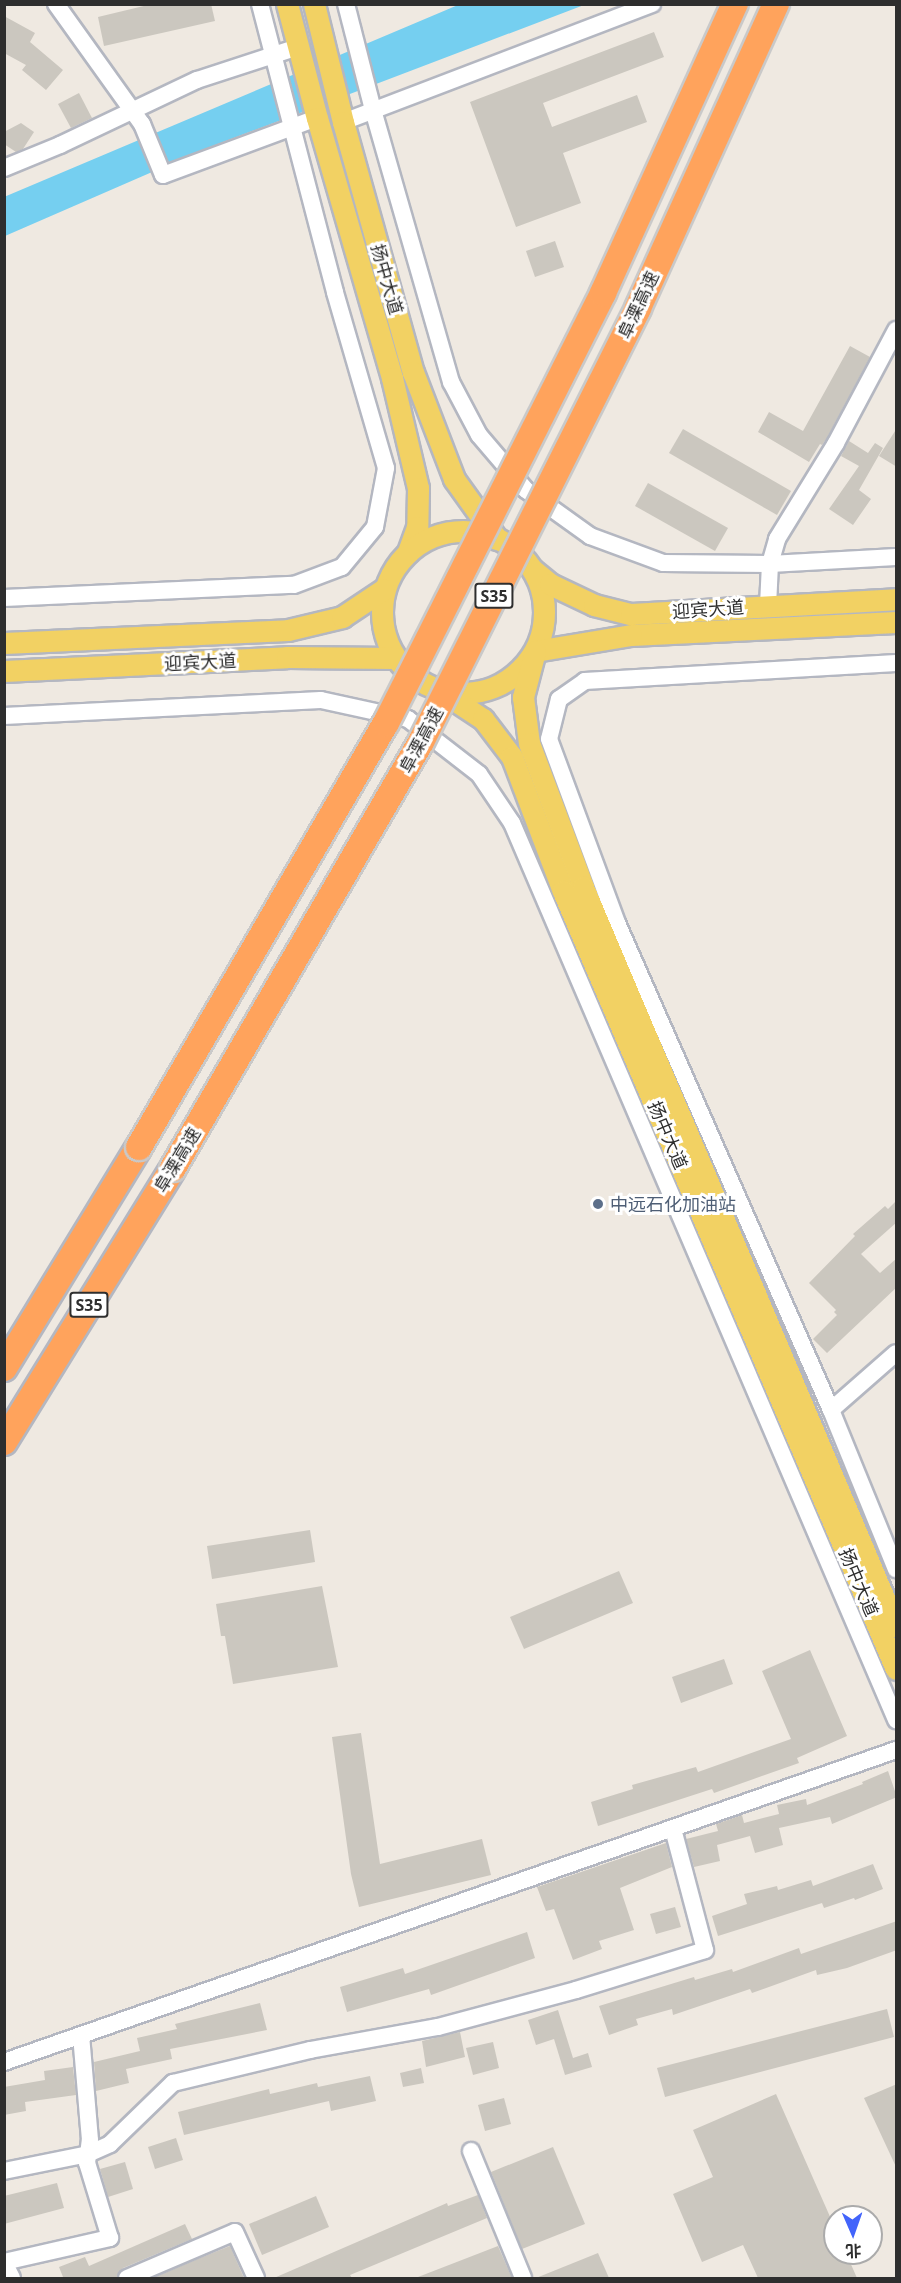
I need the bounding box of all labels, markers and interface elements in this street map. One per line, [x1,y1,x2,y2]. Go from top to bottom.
street label: 扬中大道 [367,241,407,317]
street label: 阜溧高速 [613,268,663,342]
road number: S35 [473,583,515,609]
street label: 迎宾大道 [671,596,745,622]
street label: 迎宾大道 [163,649,237,675]
street label: 阜溧高速 [395,703,447,777]
street label: 扬中大道 [644,1098,692,1172]
street label: 阜溧高速 [149,1124,205,1196]
place label: 中远石化加油站 [610,1193,736,1215]
marker: 中远石化加油站 [591,1197,605,1211]
road number: S35 [68,1292,110,1318]
street label: 扬中大道 [835,1545,883,1619]
north arrow [823,2205,883,2265]
text: 北 [845,2240,862,2262]

